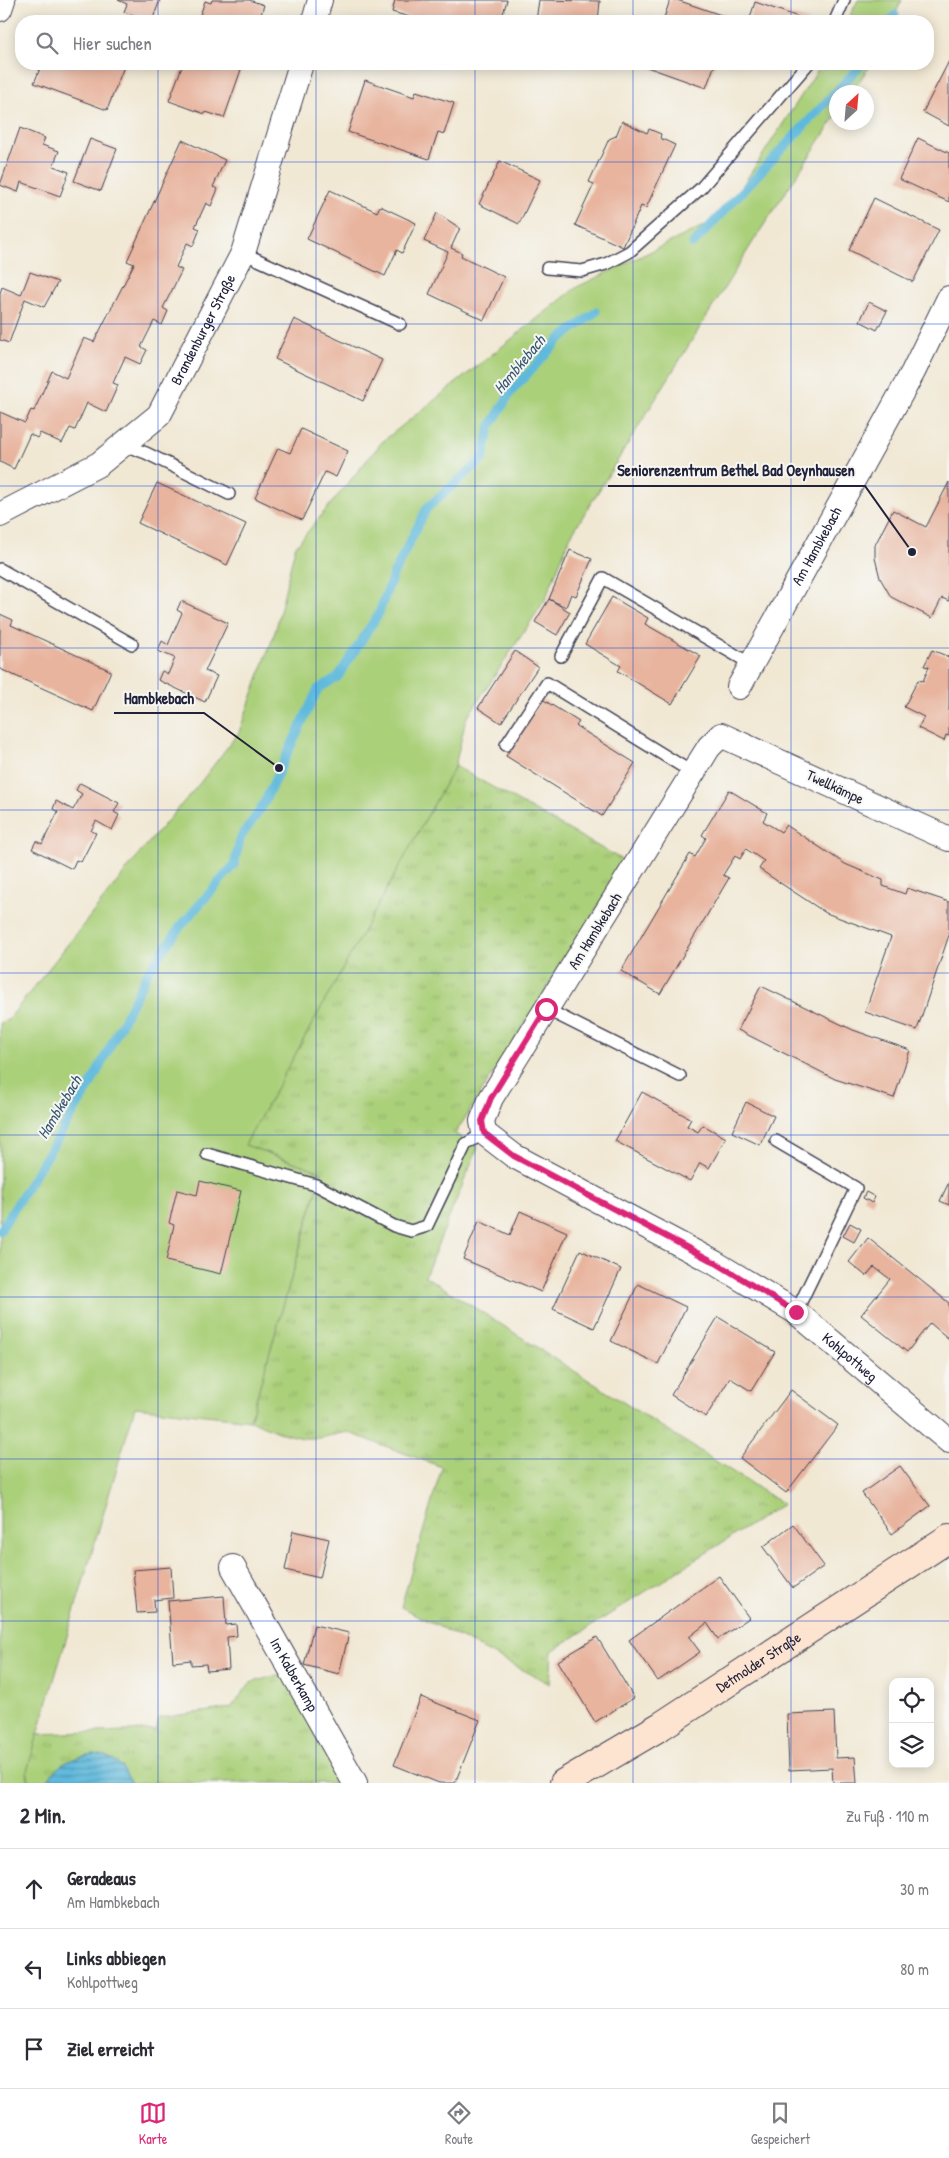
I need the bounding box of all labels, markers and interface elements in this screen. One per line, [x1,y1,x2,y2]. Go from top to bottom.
search box [15,15,934,70]
icon: search [33,29,61,57]
text: Hier suchen [73,30,152,56]
north arrow [829,85,874,130]
street label: Brandenburger Straße [165,270,240,388]
water label: Hambkebach [488,329,551,398]
callout: Seniorenzentrum Bethel Bad Oeynhausen [608,455,865,486]
text: Seniorenzentrum Bethel Bad Oeynhausen [617,459,855,482]
street label: Am Hambkebach [786,503,847,589]
callout: Hambkebach [114,682,204,713]
text: Hambkebach [124,687,194,709]
street label: Twellkämpe [803,764,867,809]
street label: Am Hambkebach [563,888,626,973]
route start [535,998,558,1021]
water label: Hambkebach [32,1070,87,1143]
route end [785,1301,808,1324]
street label: Kohlpottweg [818,1327,882,1387]
street label: Detmolder Straße [712,1627,805,1697]
street label: Im Kalberkamp [265,1634,324,1716]
map controls [889,1678,934,1768]
button: locate [889,1678,934,1723]
button: layers [889,1723,934,1768]
text: 2 Min. [20,1801,66,1830]
text: Zu Fuß · 110 m [846,1805,929,1827]
text: Geradeaus [67,1865,136,1891]
icon: ahead [20,1875,48,1903]
text: 30 m [900,1878,929,1900]
text: Am Hambkebach [67,1891,159,1913]
text: Links abbiegen [67,1945,166,1971]
icon: left [20,1955,48,1983]
text: 80 m [900,1958,929,1980]
text: Kohlpottweg [67,1971,138,1993]
icon: arrive [20,2035,48,2063]
text: Ziel erreicht [67,2036,154,2062]
tab: Karte [139,2099,167,2148]
tab: Route [445,2099,473,2148]
tab: Gespeichert [751,2099,810,2148]

